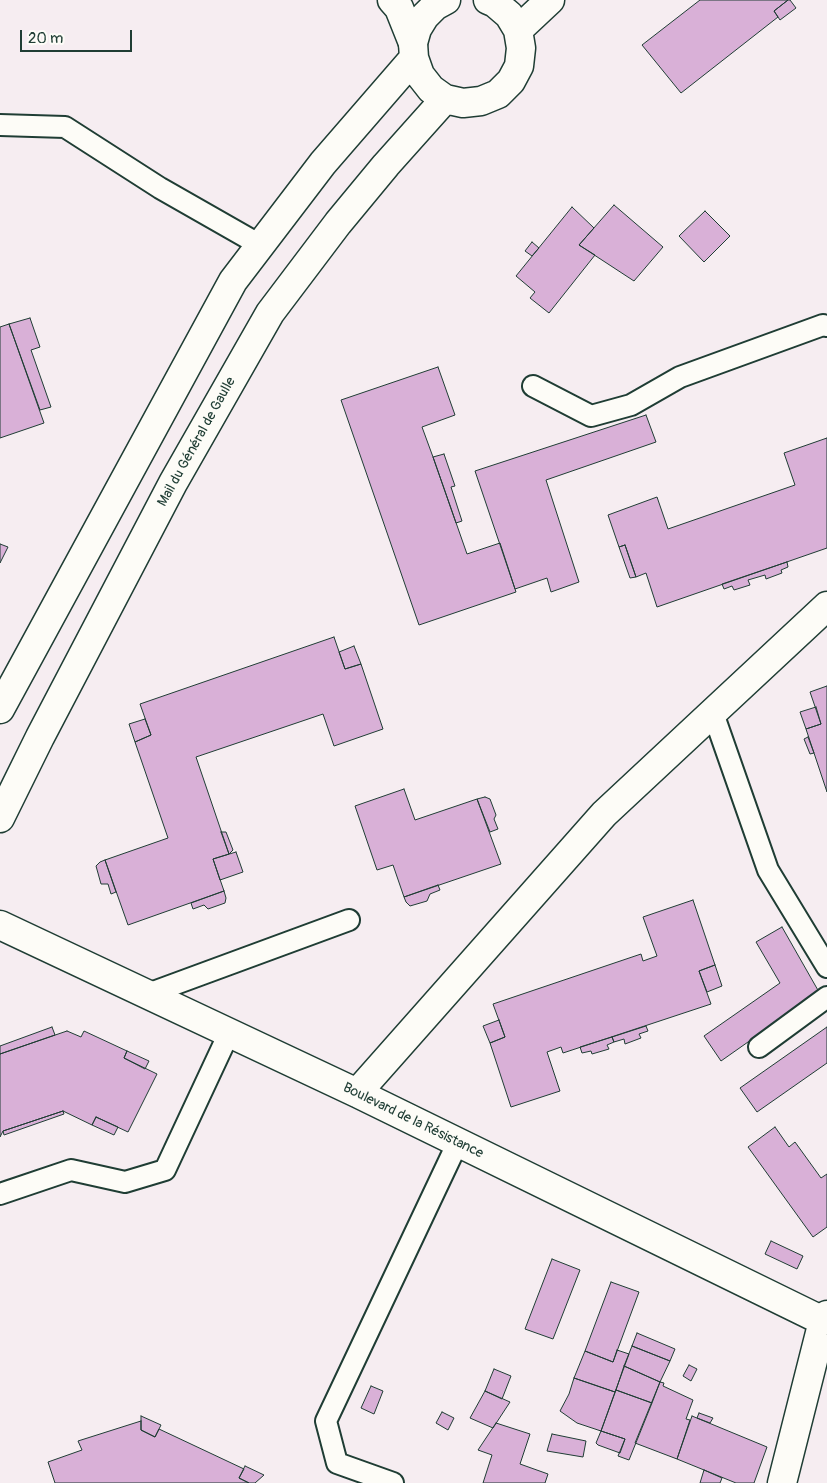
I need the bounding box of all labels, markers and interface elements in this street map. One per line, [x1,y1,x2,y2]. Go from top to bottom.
scale bar [22,20,135,52]
text: 20 m [28,29,63,48]
street label: Mail du Général de Gaulle [154,374,240,510]
street label: Boulevard de la Résistance [340,1080,486,1162]

